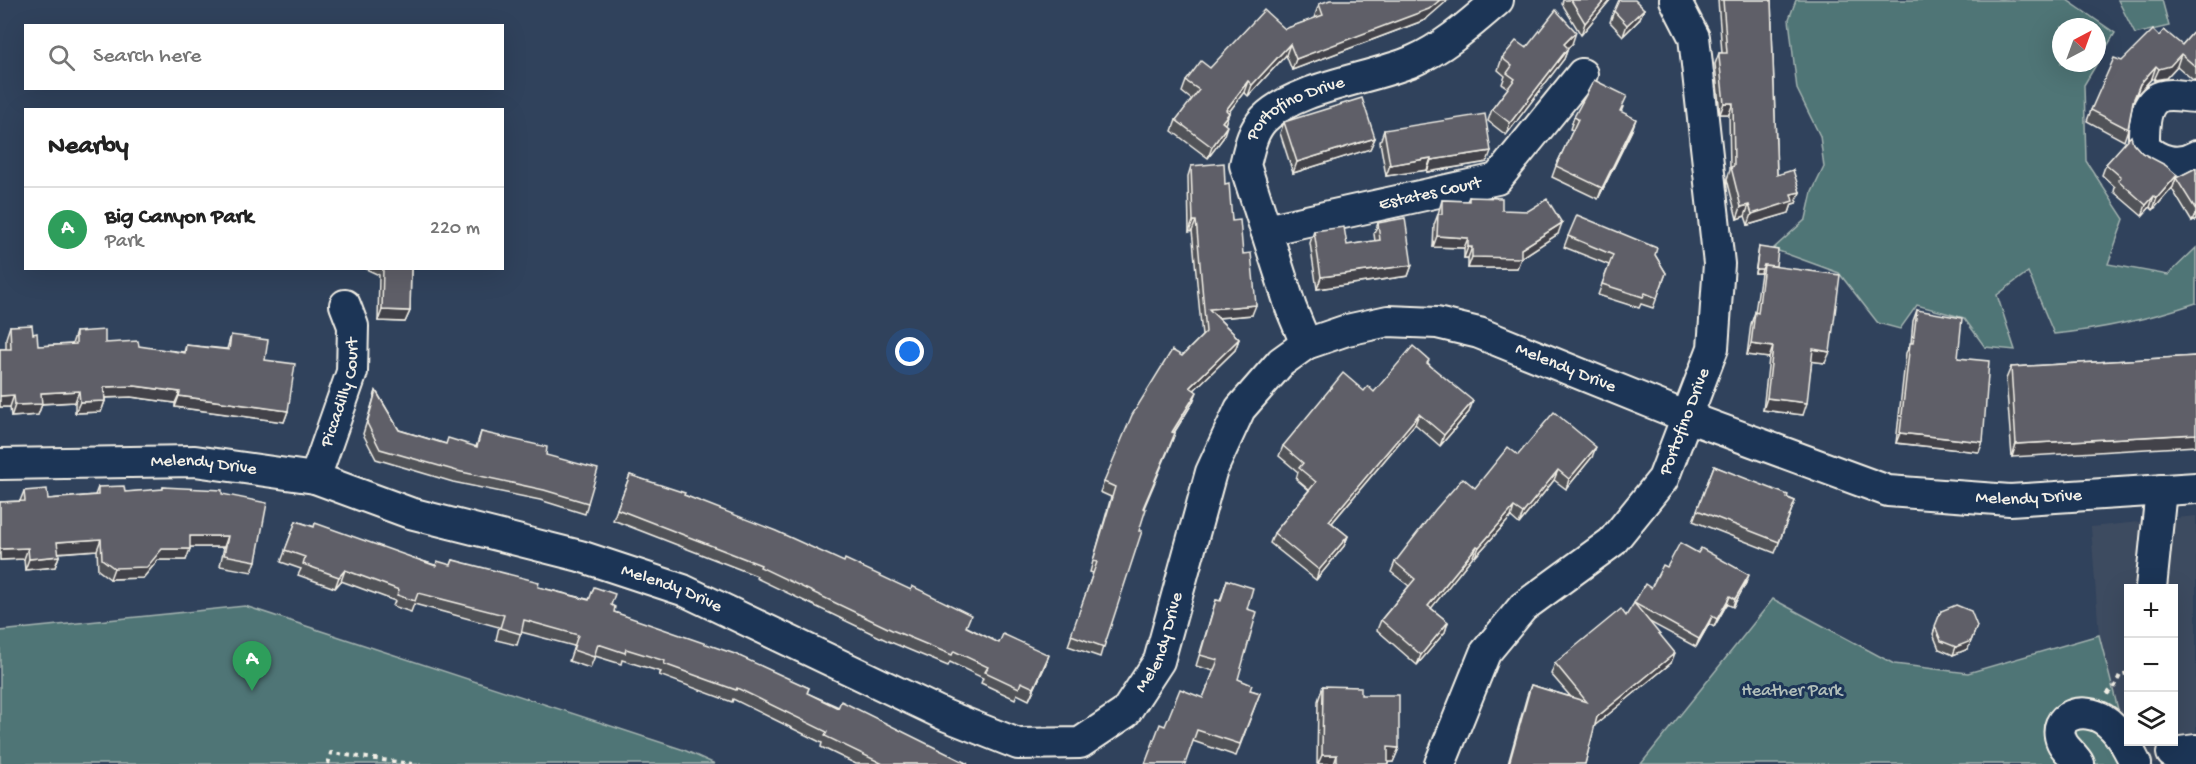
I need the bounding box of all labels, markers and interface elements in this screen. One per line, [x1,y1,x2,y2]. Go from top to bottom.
north arrow [2052,18,2106,72]
search box [24,24,504,90]
icon: search [45,41,78,74]
text: Search here [93,44,201,70]
street label: Portofino Drive [1242,72,1348,145]
text: Nearby [48,132,129,163]
street label: Estates Court [1377,172,1485,215]
text: Big Canyon Park [105,205,253,231]
text: A [62,218,73,241]
text: 220 m [430,218,480,241]
text: Park [105,231,143,254]
street label: Piccadilly Court [316,336,363,451]
your location [895,337,924,366]
street label: Melendy Drive [1512,338,1620,398]
street label: Portofino Drive [1655,364,1715,479]
street label: Melendy Drive [151,451,259,480]
street label: Melendy Drive [1975,485,2083,511]
street label: Melendy Drive [618,560,726,618]
map controls [2124,584,2178,746]
button: + [2124,584,2178,638]
street label: Melendy Drive [1131,589,1188,697]
button: − [2124,638,2178,692]
pin: A [232,642,272,691]
park label: Heather Park [1742,681,1844,702]
button: layers [2124,692,2178,746]

